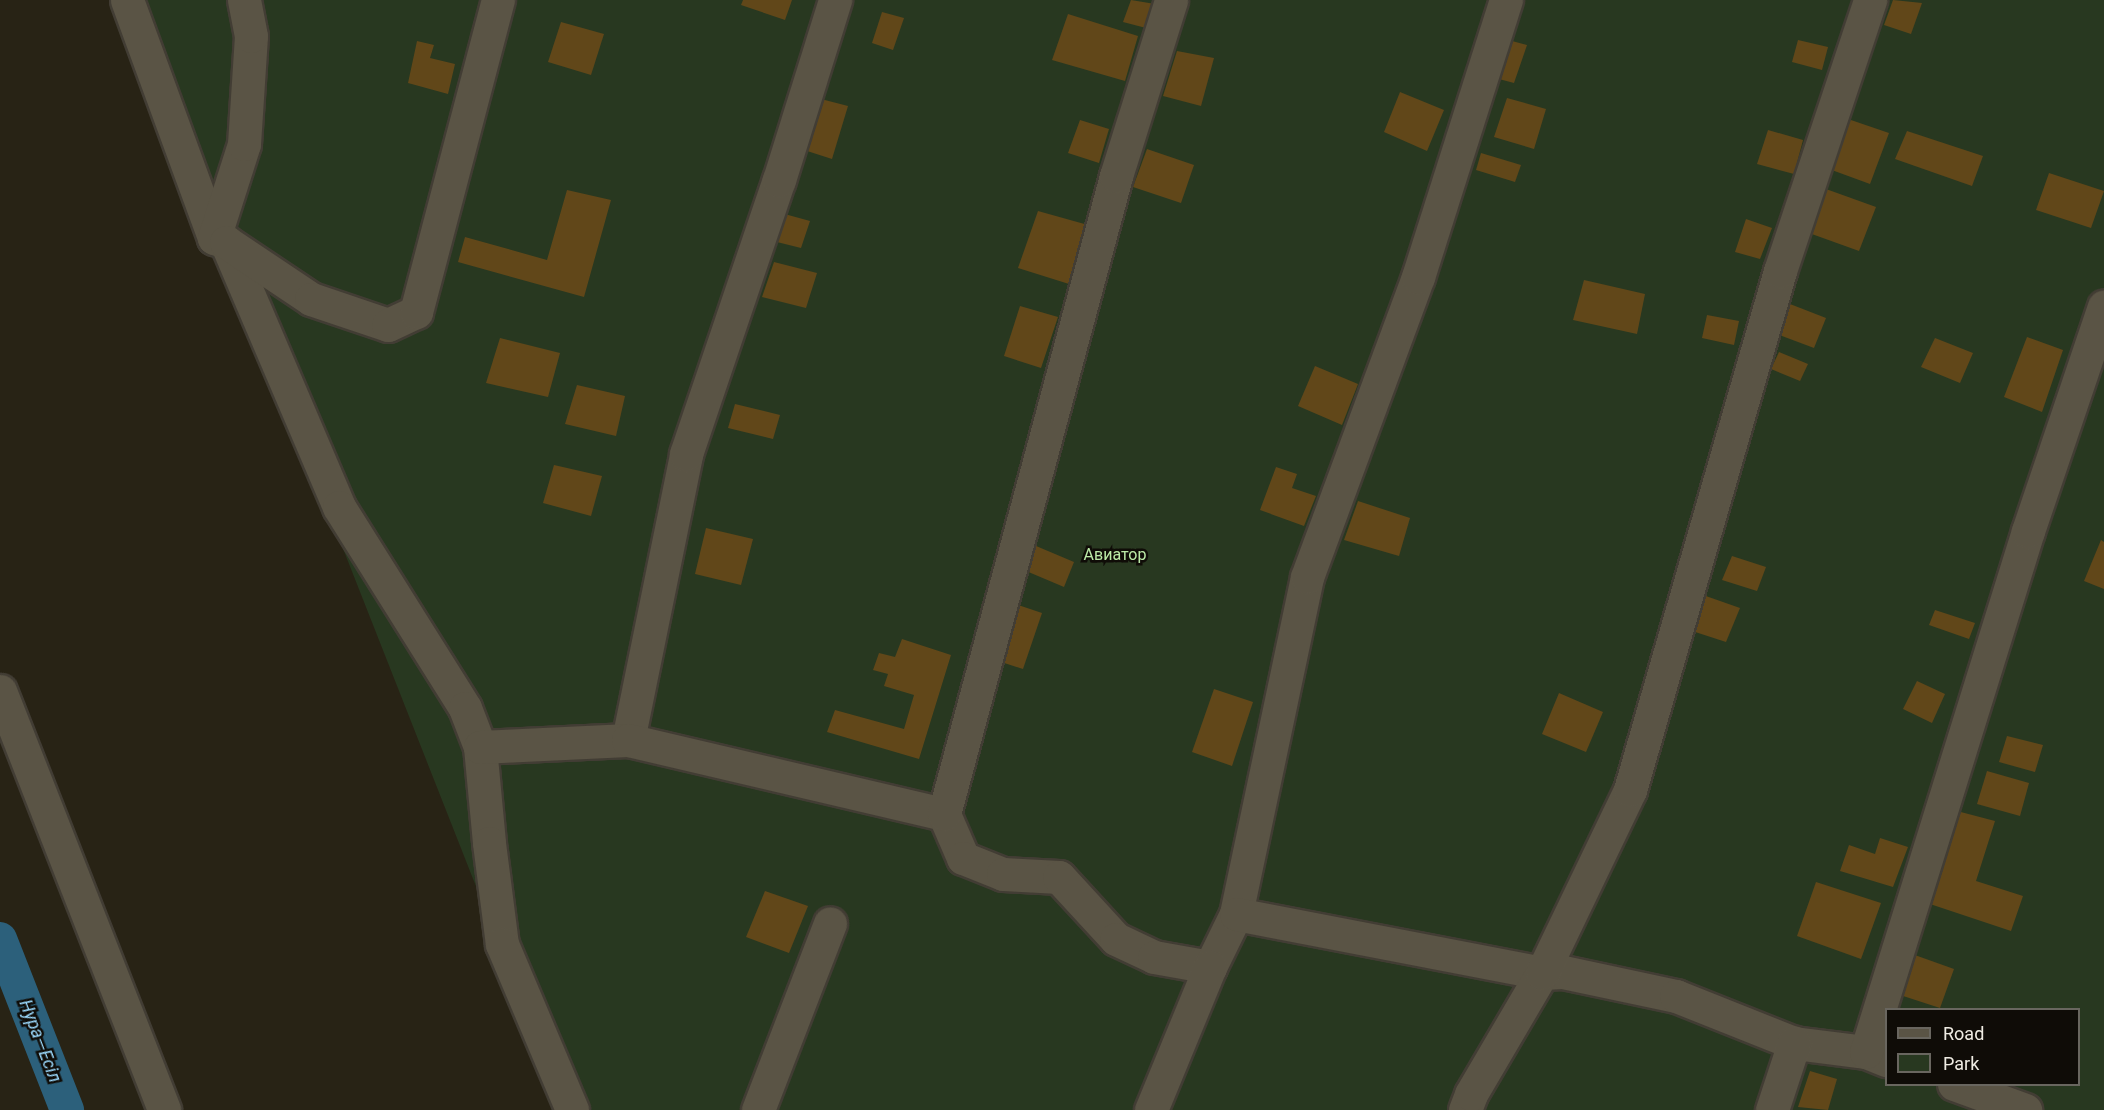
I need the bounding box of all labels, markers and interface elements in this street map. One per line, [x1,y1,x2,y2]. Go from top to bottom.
park label: Авиатор [1084,545,1146,565]
water label: Нура—Есіл [14,997,66,1085]
legend [1885,1008,2080,1086]
text: Road [1943,1023,1984,1044]
text: Park [1943,1053,1979,1074]

